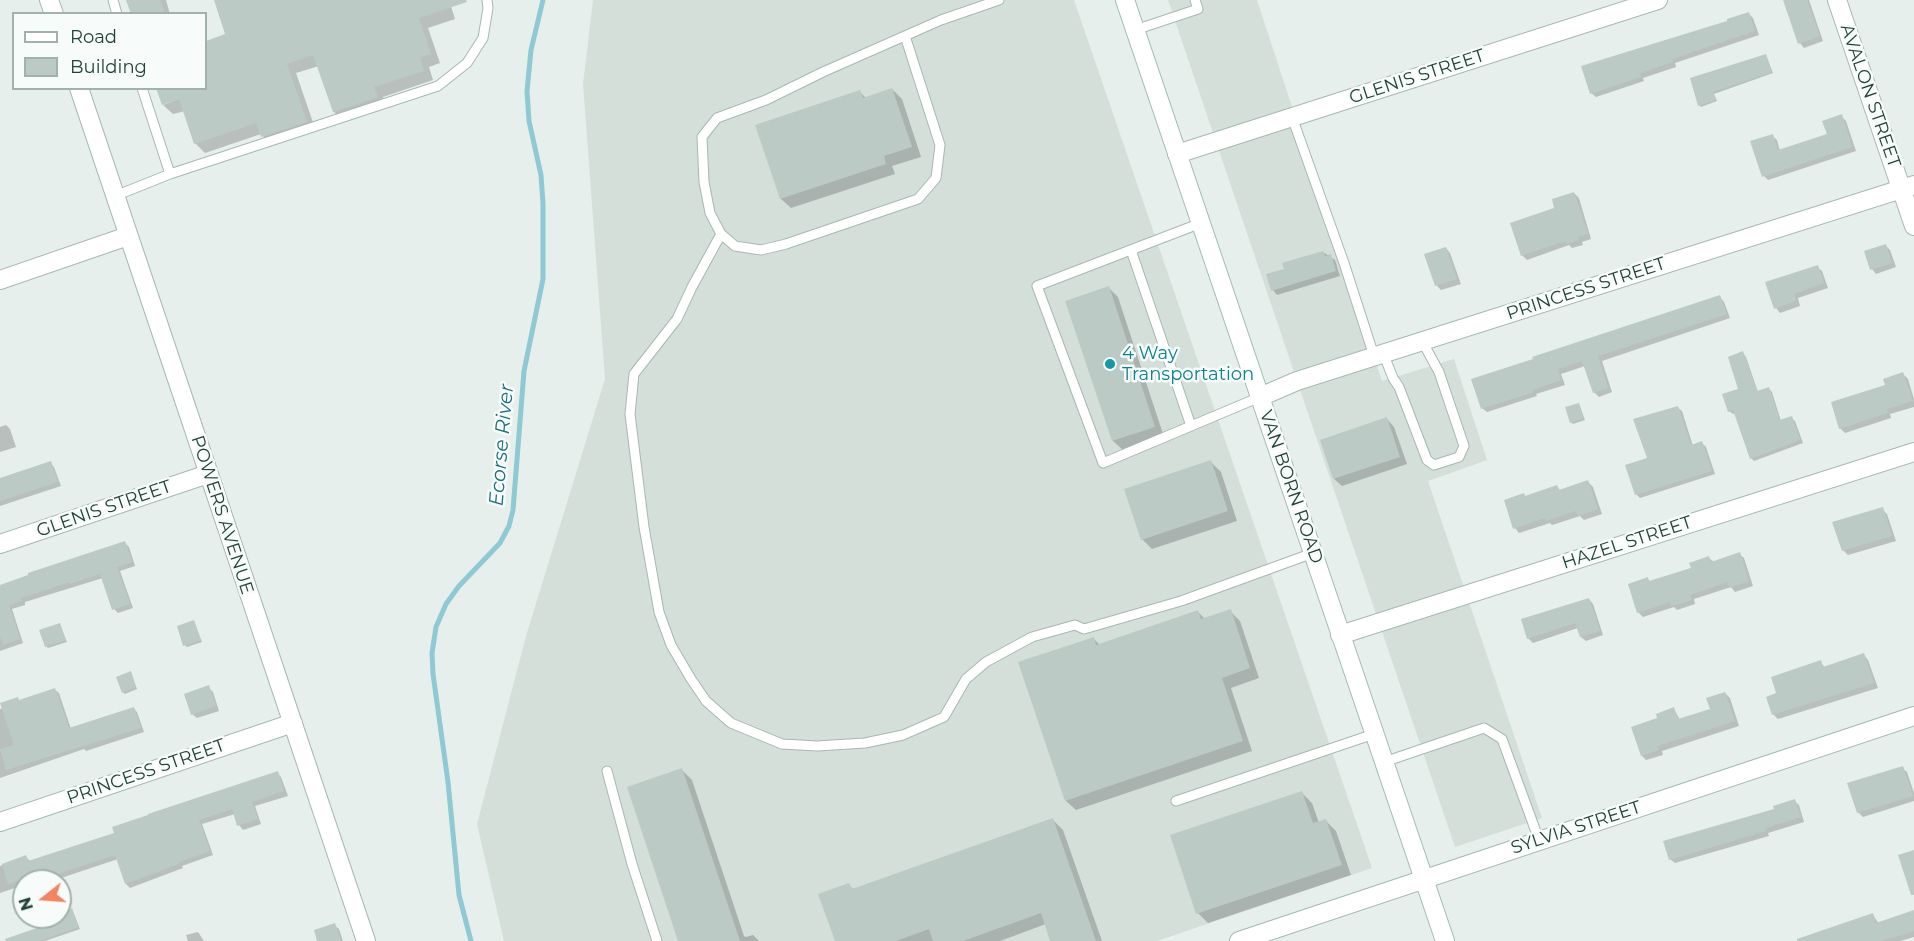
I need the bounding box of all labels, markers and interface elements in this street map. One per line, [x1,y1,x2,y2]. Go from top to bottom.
legend [12,12,207,90]
street label: AVALON STREET [1835,21,1905,171]
text: Road [70,26,117,48]
street label: GLENIS STREET [1347,45,1487,109]
text: Building [70,56,147,78]
street label: PRINCESS STREET [1504,253,1668,325]
place label: 4 Way Transportation [1122,343,1254,386]
marker: 4 Way Transportation [1103,357,1117,371]
water label: Ecorse River [485,383,519,507]
street label: VAN BORN ROAD [1255,407,1327,567]
street label: POWERS AVENUE [186,433,258,597]
street label: GLENIS STREET [34,476,174,542]
street label: HAZEL STREET [1559,512,1695,574]
street label: PRINCESS STREET [64,735,228,809]
street label: SYLVIA STREET [1508,797,1644,859]
north arrow [12,869,72,929]
text: N [15,895,37,913]

